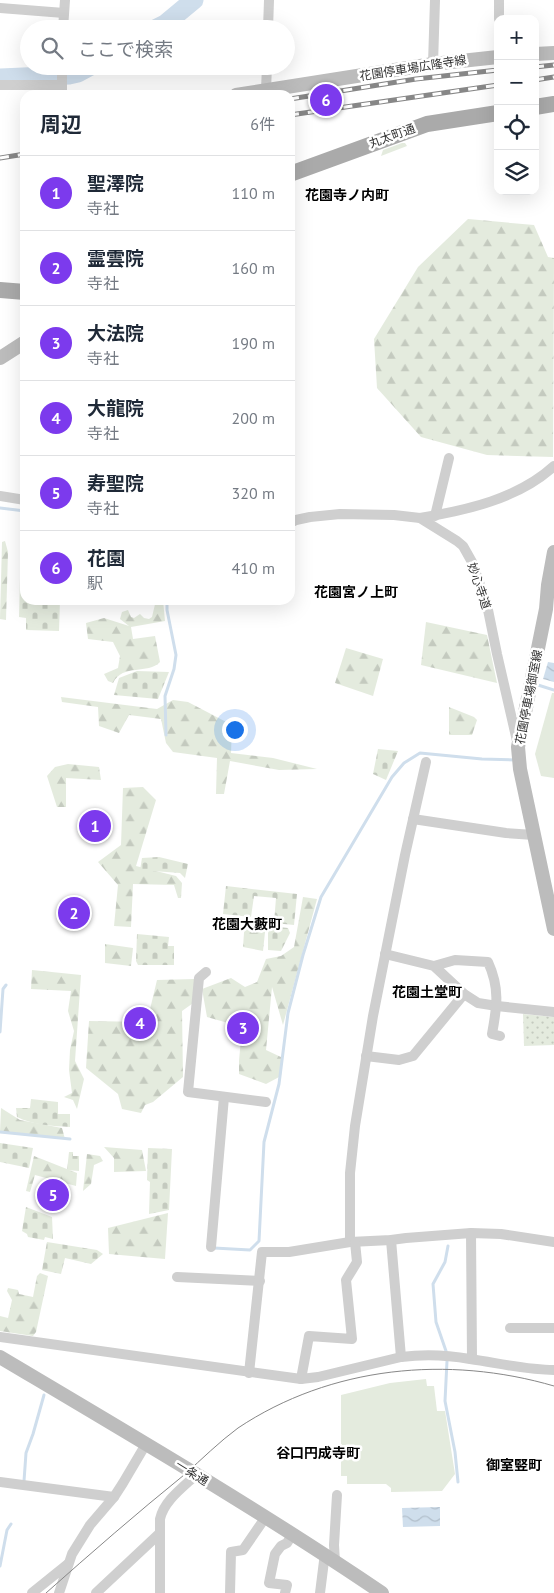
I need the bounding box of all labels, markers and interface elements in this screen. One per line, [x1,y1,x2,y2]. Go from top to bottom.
map controls [494,15,539,195]
button: + [494,15,539,60]
search box [20,20,295,75]
icon: search [38,34,66,62]
text: ここで検索 [78,37,173,61]
street label: 花園停車場広隆寺線 [358,52,467,83]
button: − [494,60,539,105]
pin: 6 [310,81,342,119]
button: locate [494,105,539,150]
text: 周辺 [40,111,82,138]
text: 6件 [250,114,275,134]
street label: 丸太町通 [367,120,417,151]
button: layers [494,150,539,195]
text: 聖澤院 [87,171,144,195]
text: 1 [51,183,61,203]
text: 110 m [232,183,275,203]
district label: 花園寺ノ内町 [305,186,389,204]
text: 寺社 [87,198,119,218]
text: 霊雲院 [87,246,144,270]
text: 2 [51,258,61,278]
text: 160 m [232,258,275,278]
text: 寺社 [87,273,119,293]
text: 大法院 [87,321,144,345]
text: 3 [51,333,61,353]
text: 190 m [232,333,275,353]
text: 寺社 [87,348,119,368]
text: 大龍院 [87,396,144,420]
text: 4 [51,408,61,428]
text: 200 m [232,408,275,428]
text: 寺社 [87,423,119,443]
text: 寿聖院 [87,471,144,495]
text: 5 [51,483,61,503]
text: 320 m [232,483,275,503]
text: 寺社 [87,498,119,518]
text: 花園 [87,546,125,570]
text: 6 [51,558,61,578]
text: 410 m [232,558,275,578]
street label: 妙心寺道 [465,561,494,611]
text: 駅 [87,573,103,593]
district label: 花園宮ノ上町 [314,583,398,601]
street label: 花園停車場御室線 [512,648,545,745]
your location [222,717,248,743]
pin: 1 [79,807,111,845]
pin: 2 [58,894,90,932]
district label: 花園大藪町 [212,915,282,933]
district label: 花園土堂町 [392,983,462,1001]
pin: 4 [124,1004,156,1042]
pin: 3 [227,1009,259,1047]
pin: 5 [37,1176,69,1214]
district label: 谷口円成寺町 [276,1444,360,1462]
district label: 御室竪町 [486,1456,542,1474]
street label: 一条通 [173,1457,212,1488]

